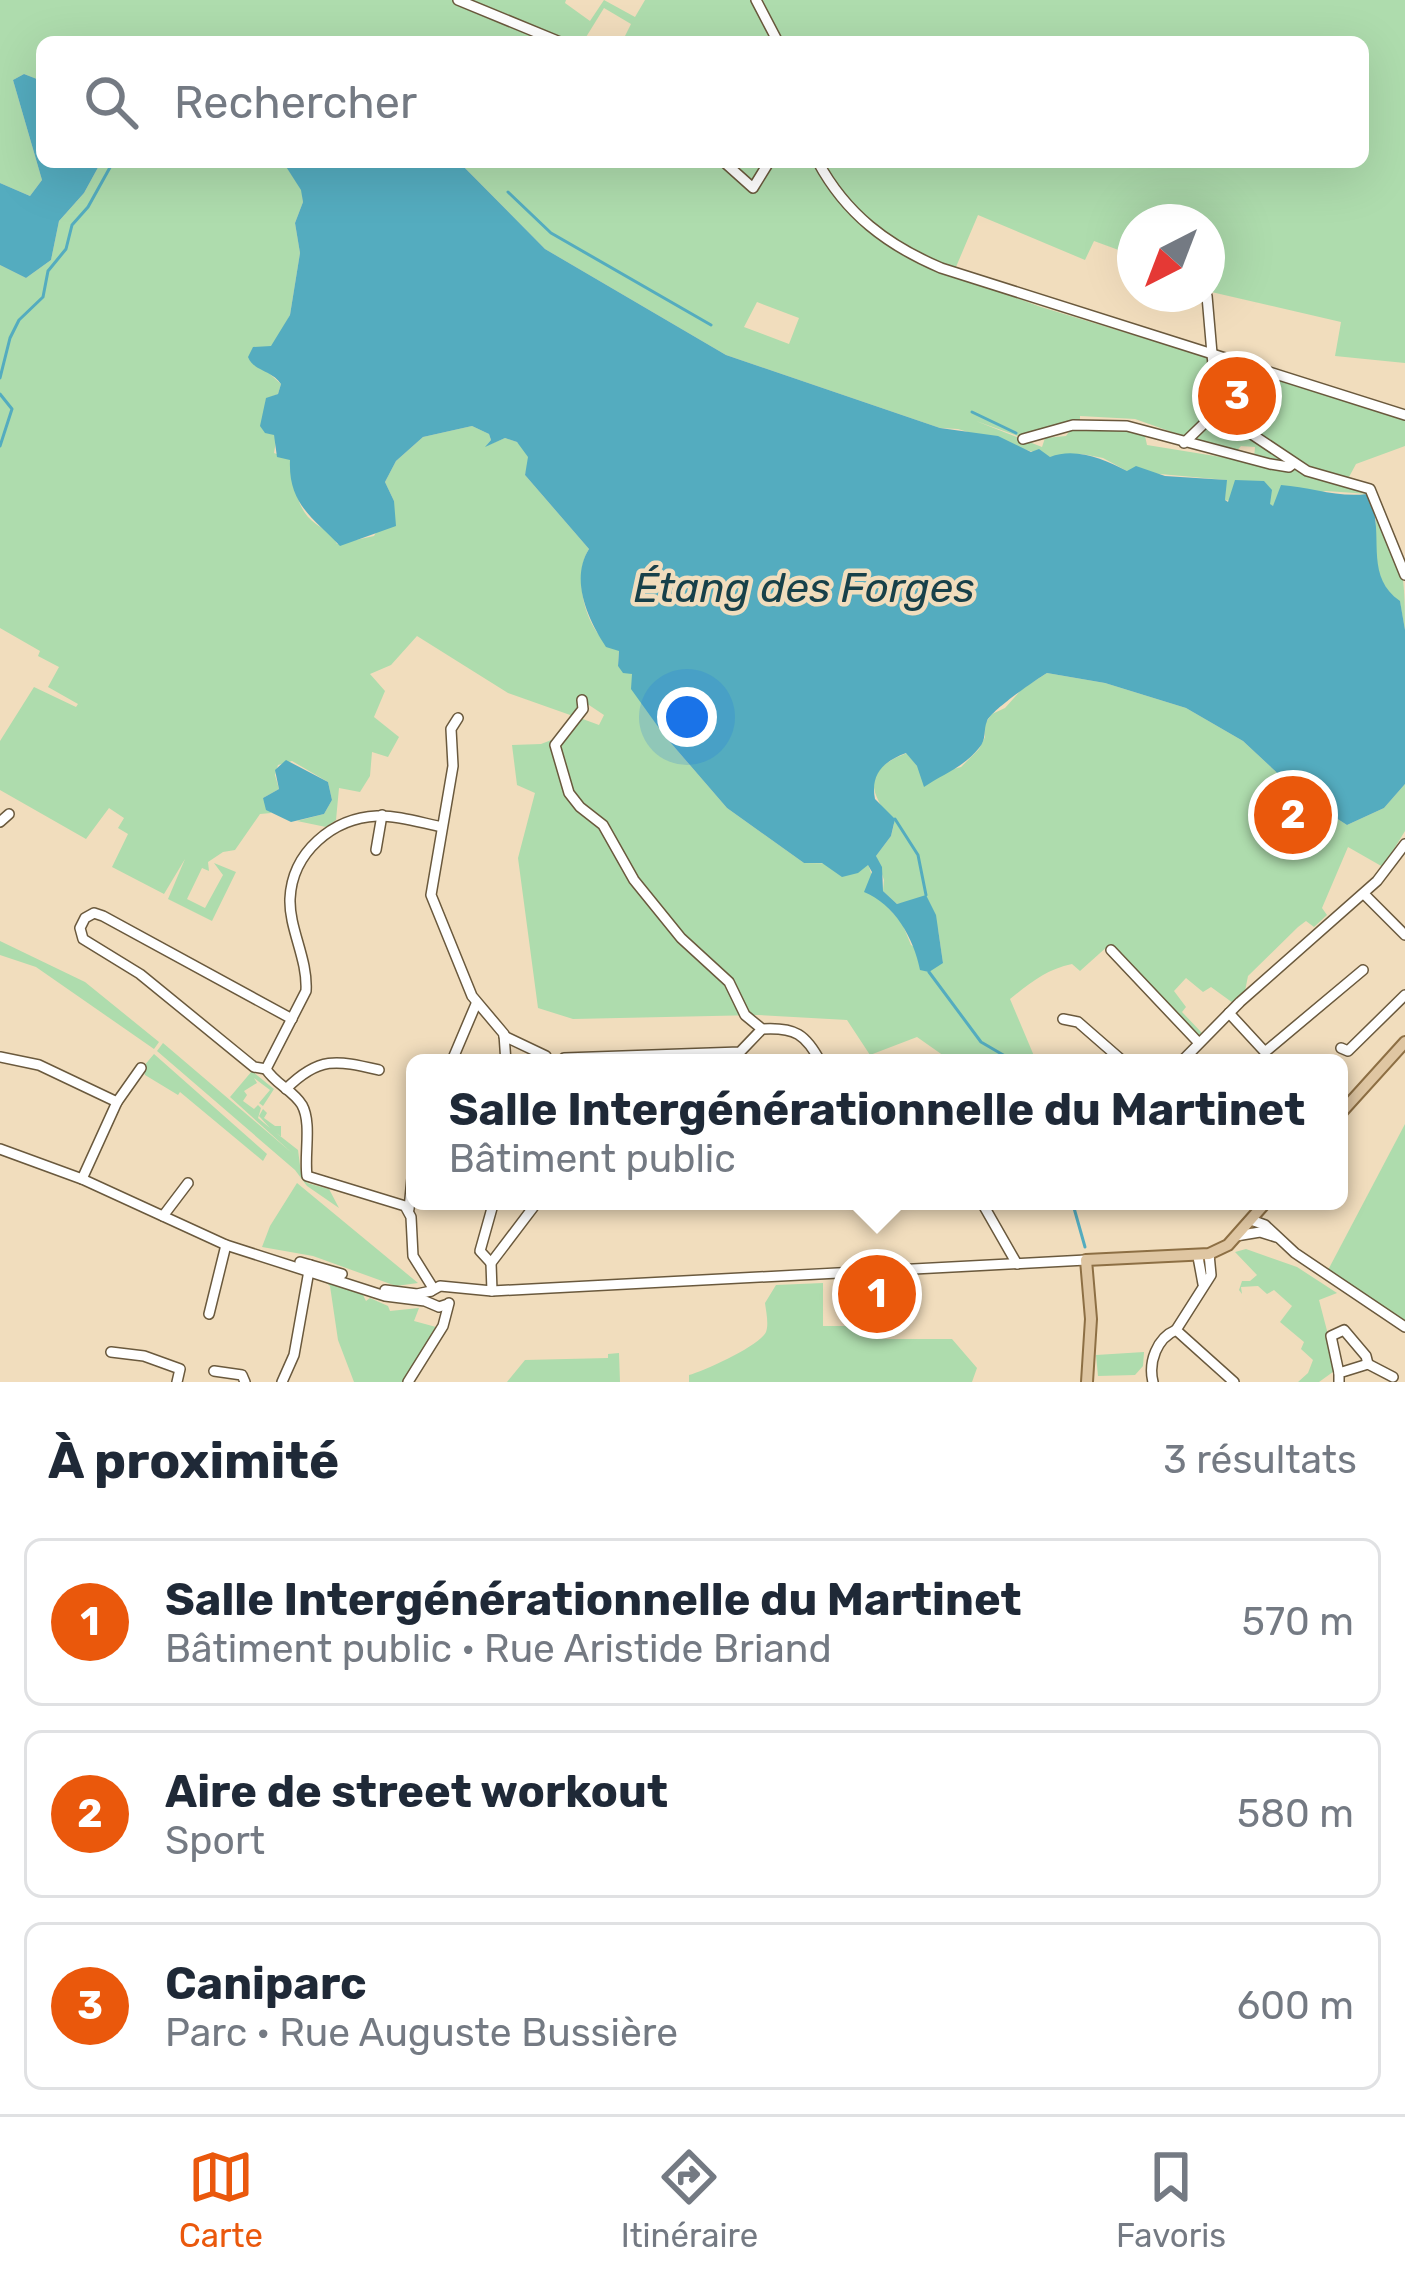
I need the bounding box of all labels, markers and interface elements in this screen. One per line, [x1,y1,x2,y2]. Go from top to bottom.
search box [36,36,1369,168]
icon: search [78,69,144,135]
text: Rechercher [174,76,417,129]
north arrow [1117,204,1225,312]
pin: 3 [1198,351,1276,441]
water label: Étang des Forges [634,563,974,613]
your location [657,687,717,747]
pin: 2 [1254,770,1332,860]
popup [406,1054,1348,1210]
text: Salle Intergénérationnelle du Martinet [449,1083,1305,1136]
text: Bâtiment public [449,1136,736,1182]
pin: 1 [838,1249,916,1339]
text: À proximité [48,1430,339,1491]
text: 3 résultats [1163,1437,1357,1483]
text: Salle Intergénérationnelle du Martinet [165,1573,1022,1626]
text: 1 [80,1599,100,1645]
text: 570 m [1242,1599,1354,1645]
text: Bâtiment public · Rue Aristide Briand [165,1626,832,1672]
text: Aire de street workout [165,1765,668,1818]
text: 2 [77,1791,103,1837]
text: 580 m [1237,1791,1354,1837]
text: Sport [165,1818,265,1864]
text: Caniparc [165,1957,367,2010]
text: 3 [77,1983,103,2029]
text: 600 m [1237,1983,1354,2029]
text: Parc · Rue Auguste Bussière [165,2010,678,2056]
tab: Carte [179,2144,263,2255]
tab: Itinéraire [621,2144,758,2255]
tab: Favoris [1116,2144,1226,2255]

